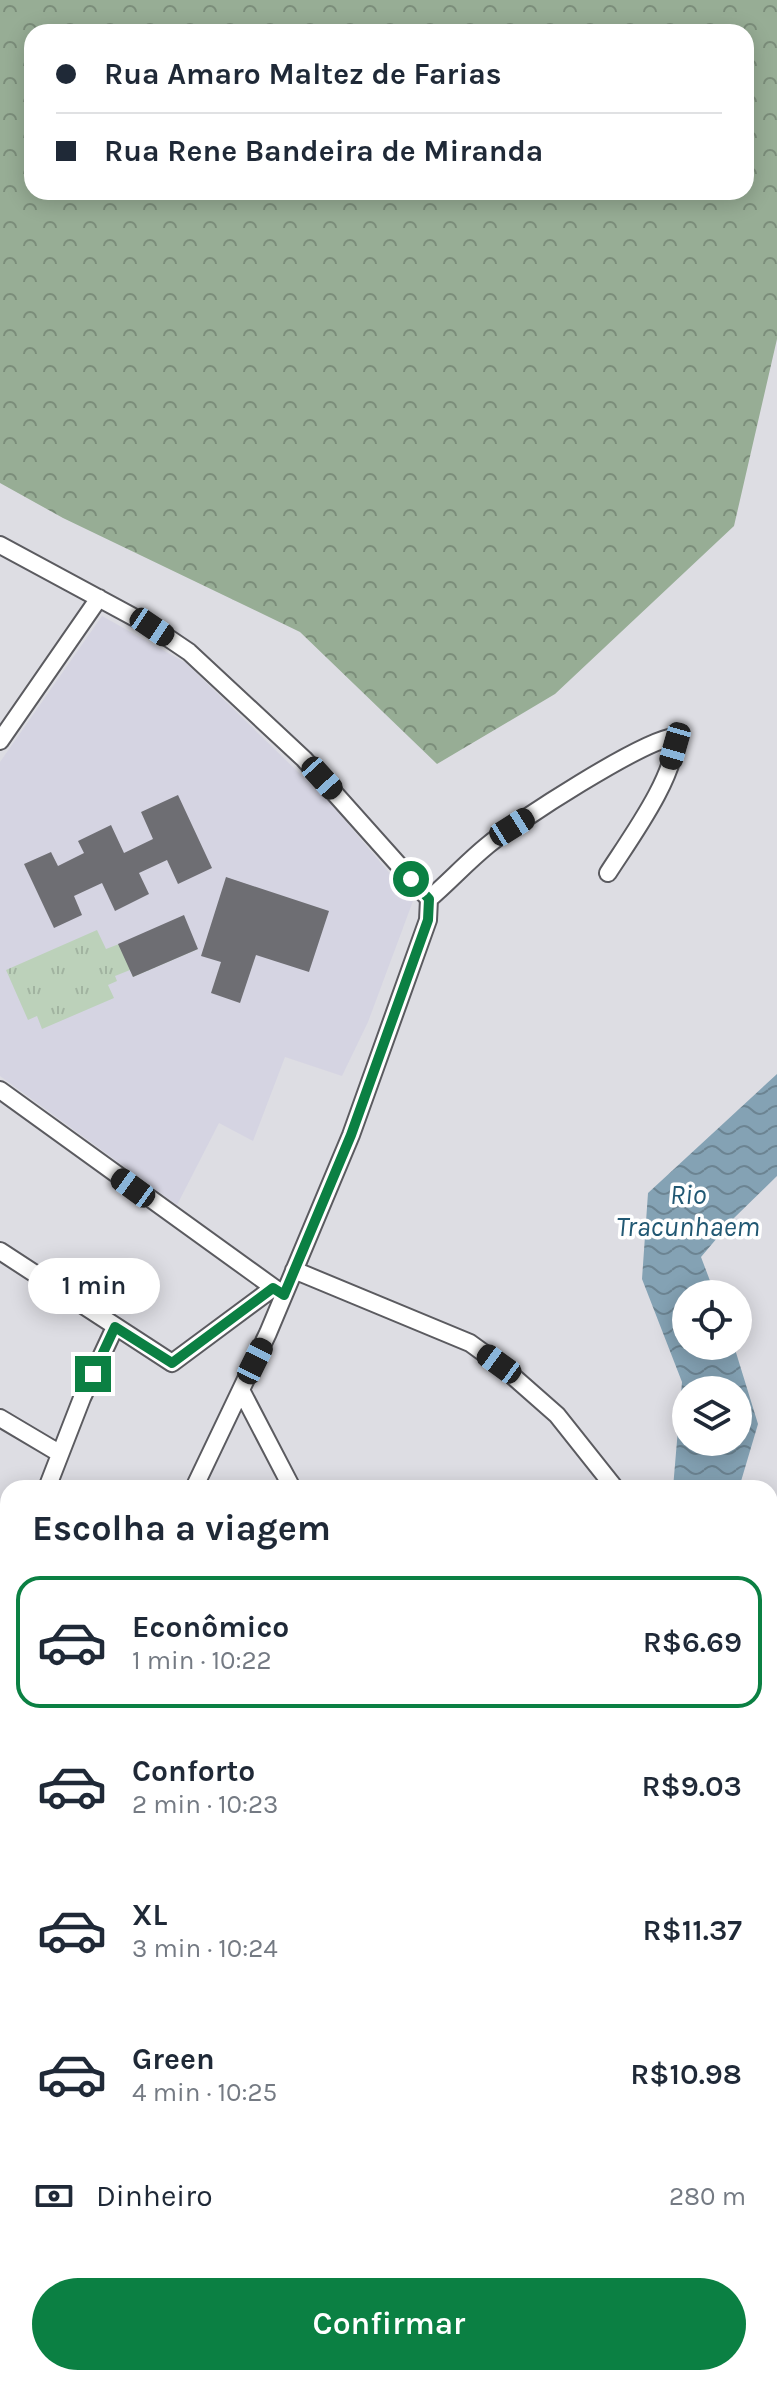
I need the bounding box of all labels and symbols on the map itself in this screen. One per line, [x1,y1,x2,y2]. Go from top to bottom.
car [125,604,179,650]
car [657,720,693,772]
car [297,752,347,804]
car [485,804,539,850]
route start [393,861,429,897]
car [107,1164,159,1212]
water label: Rio Tracunhaem [616,1178,760,1243]
callout: 1 min [27,1258,159,1314]
car [234,1334,276,1388]
car [473,1340,525,1388]
route end [75,1356,111,1392]

